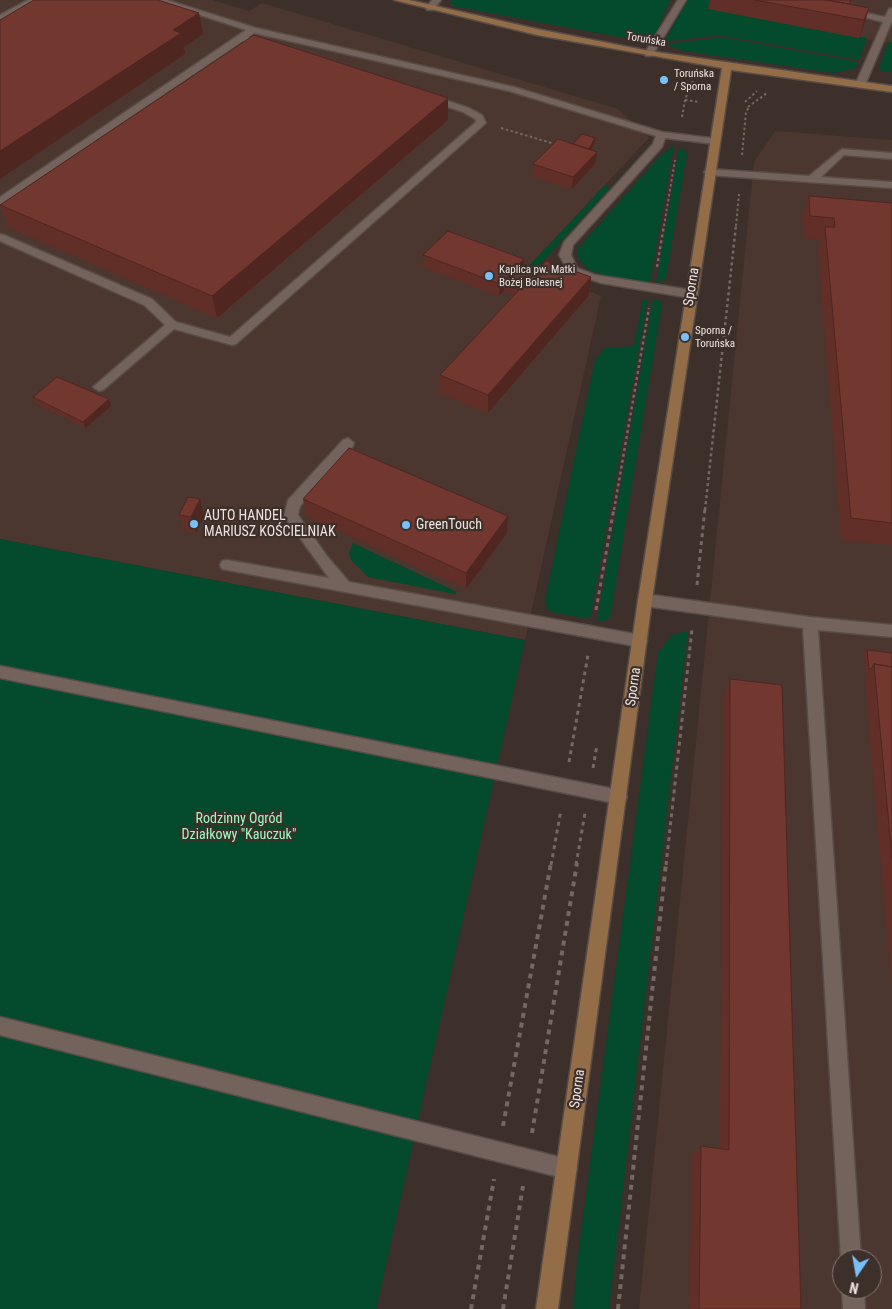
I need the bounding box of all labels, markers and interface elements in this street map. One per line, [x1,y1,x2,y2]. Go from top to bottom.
street label: Toruńska [625,30,667,50]
place label: Toruńska / Sporna [674,67,714,93]
marker: Toruńska / Sporna [658,74,670,86]
place label: Kaplica pw. Matki Bożej Bolesnej [499,263,575,289]
street label: Sporna [681,266,703,308]
marker: Kaplica pw. Matki Bożej Bolesnej [483,270,495,282]
place label: Sporna / Toruńska [695,324,735,350]
marker: Sporna / Toruńska [679,331,691,343]
place label: AUTO HANDEL MARIUSZ KOŚCIELNIAK [204,508,336,540]
place label: GreenTouch [416,517,482,533]
marker: AUTO HANDEL MARIUSZ KOŚCIELNIAK [188,518,200,530]
marker: GreenTouch [400,519,412,531]
street label: Sporna [623,667,645,707]
park label: Rodzinny Ogród Działkowy "Kauczuk" [182,811,296,844]
street label: Sporna [567,1069,589,1109]
north arrow [832,1249,882,1299]
text: N [848,1279,860,1296]

